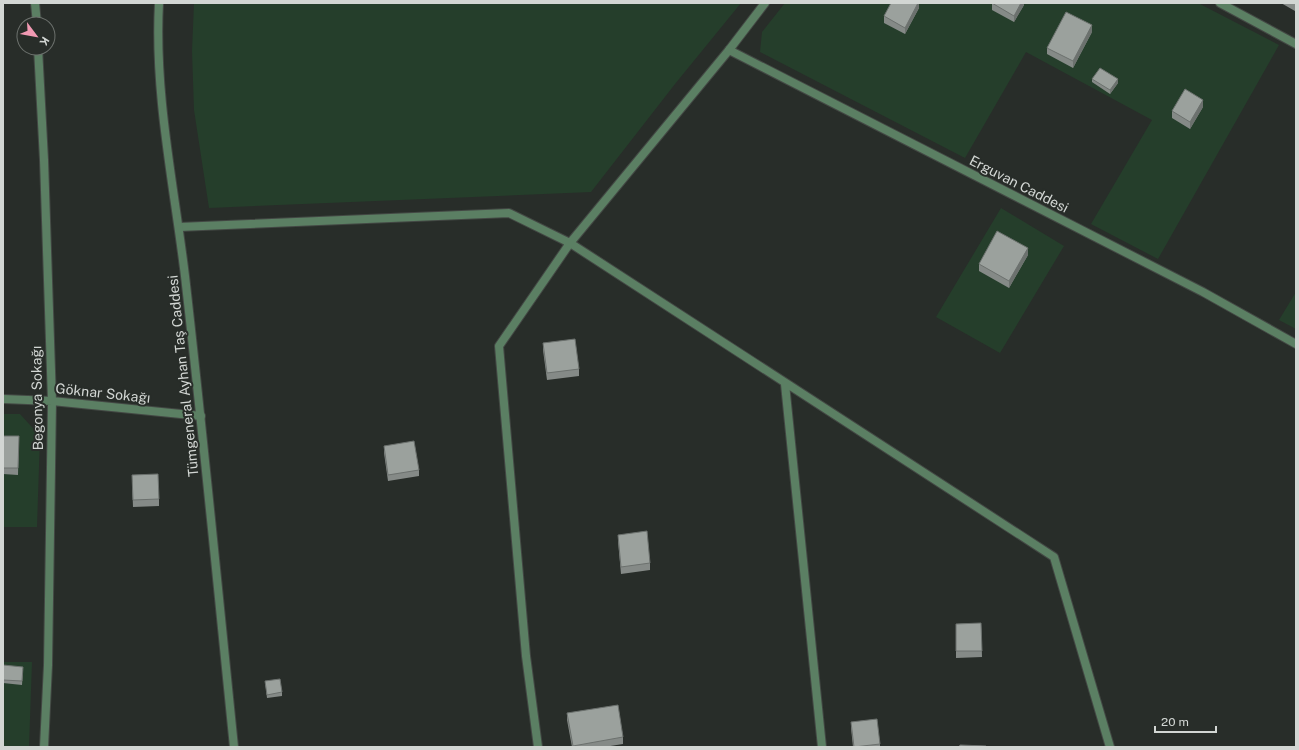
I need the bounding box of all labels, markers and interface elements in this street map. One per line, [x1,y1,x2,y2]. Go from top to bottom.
north arrow [16,16,56,56]
text: K [37,35,52,48]
street label: Erguvan Caddesi [967,152,1071,216]
street label: Tümgeneral Ayhan Taş Caddesi [164,274,202,478]
street label: Begonya Sokağı [28,345,46,451]
street label: Göknar Sokağı [55,380,151,406]
scale bar [1155,708,1216,734]
text: 20 m [1161,715,1189,729]

